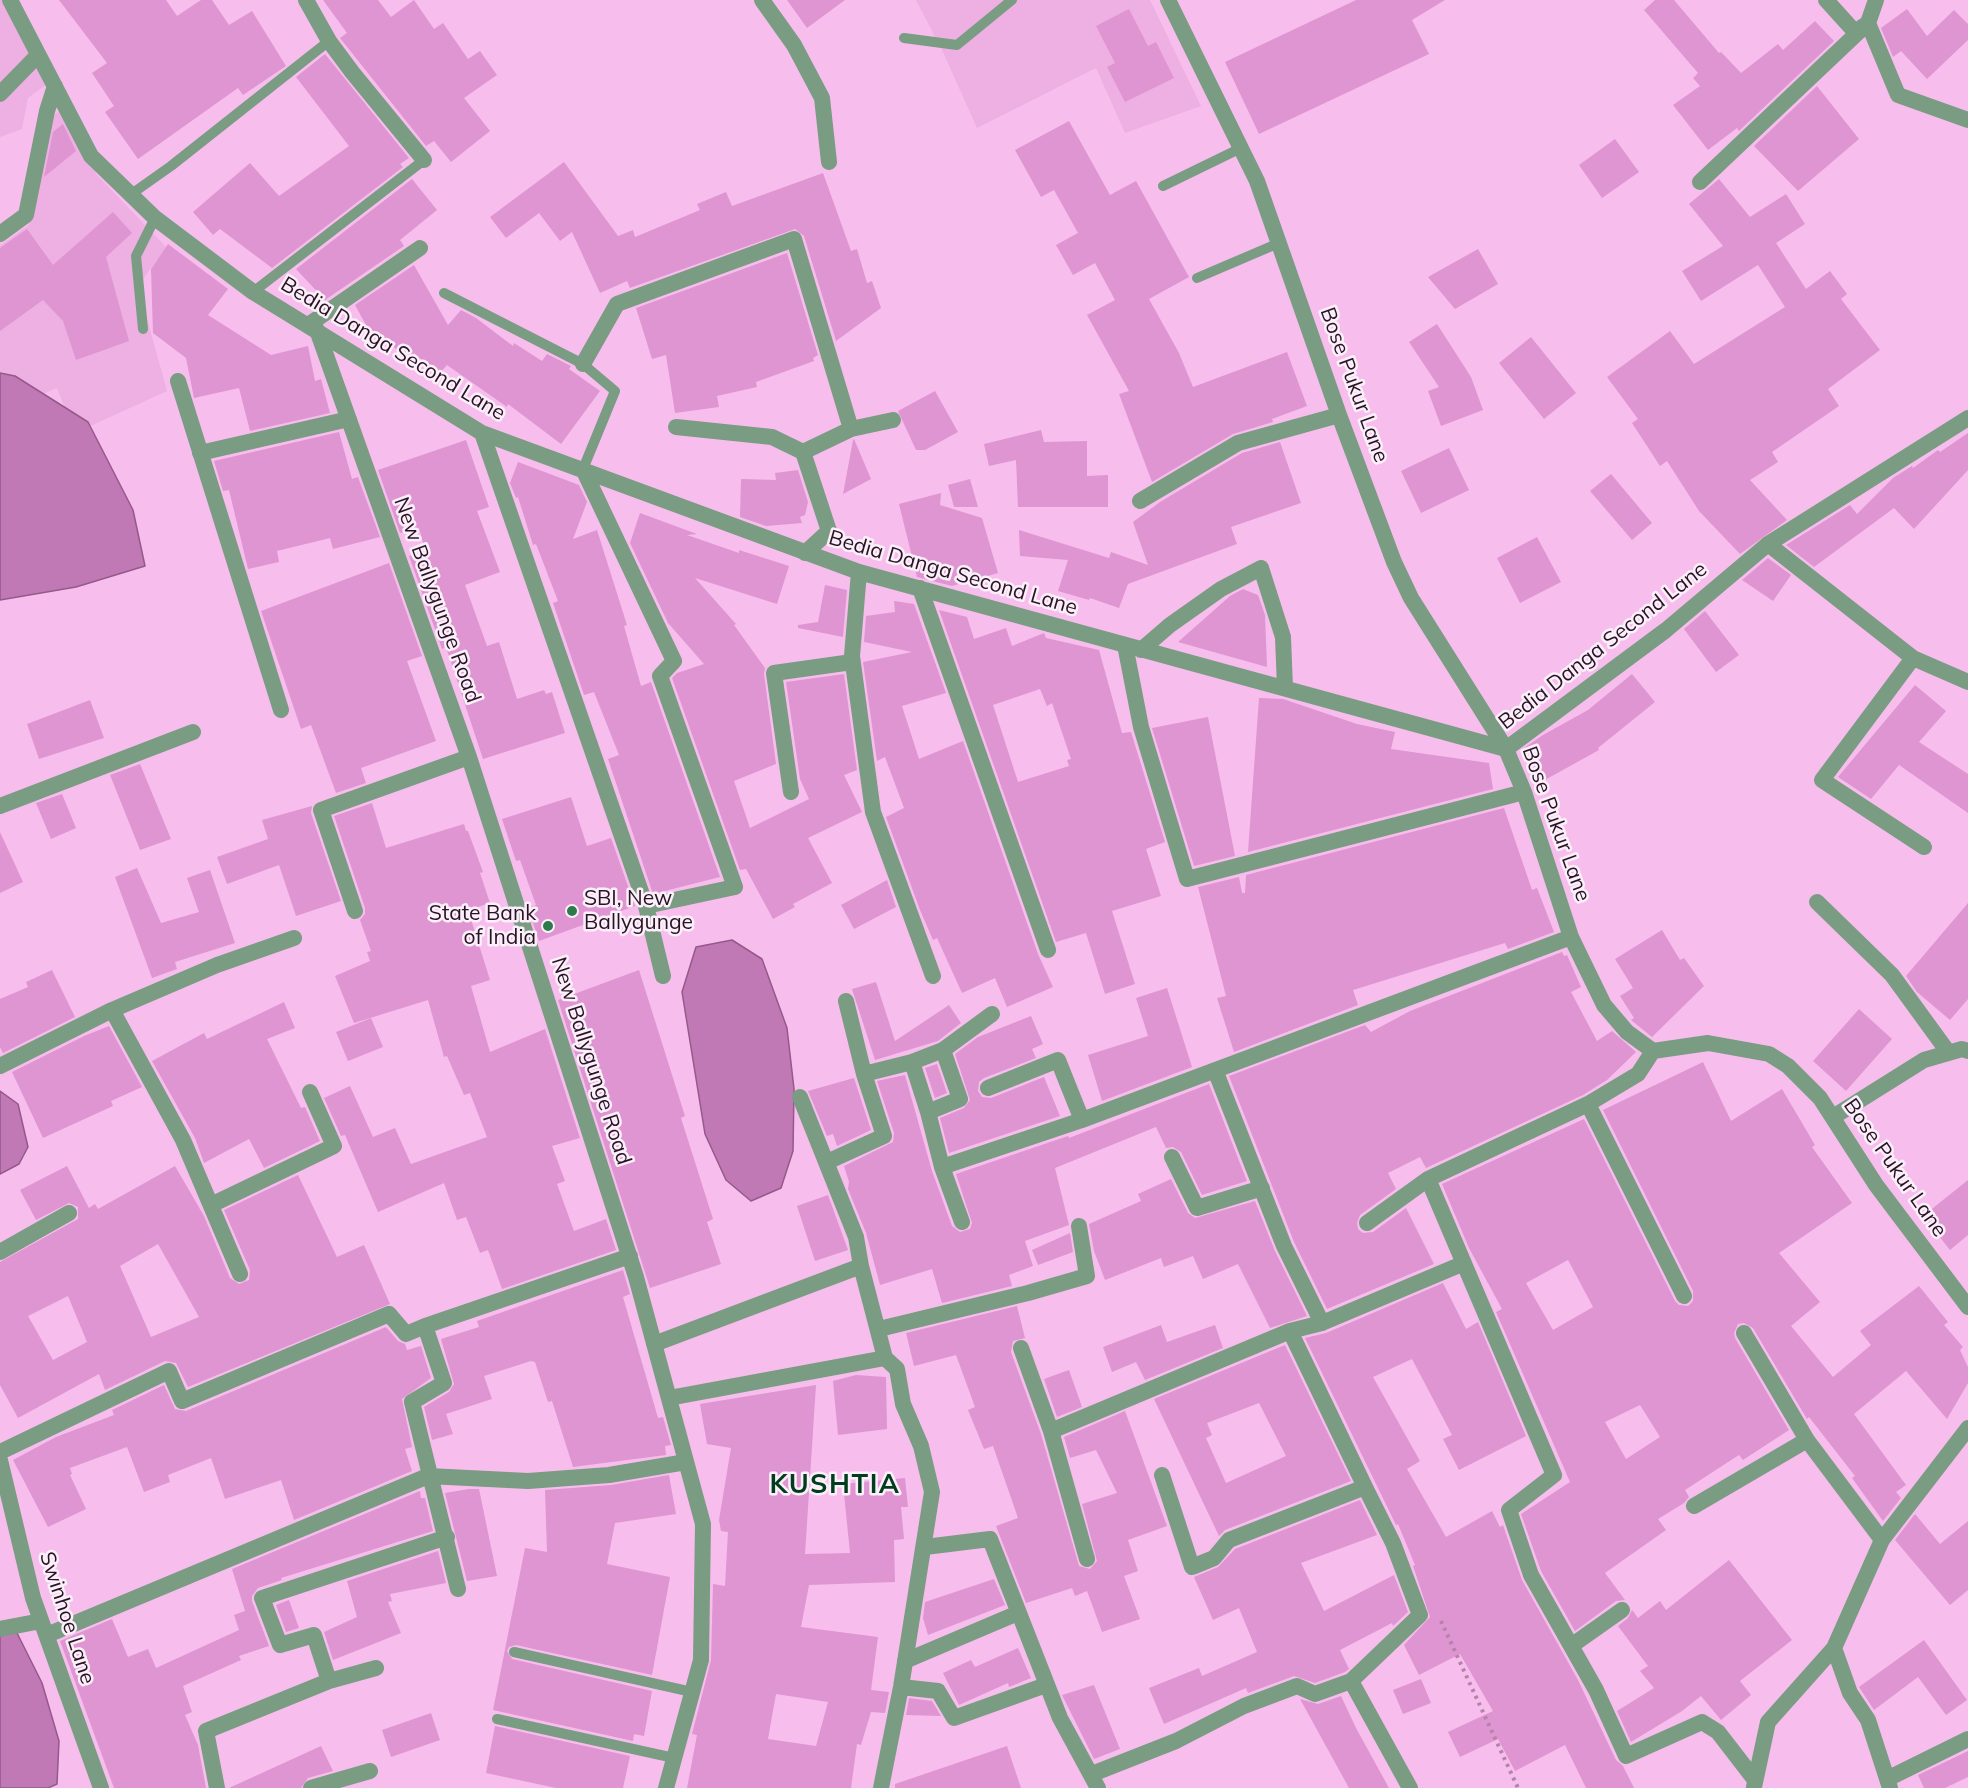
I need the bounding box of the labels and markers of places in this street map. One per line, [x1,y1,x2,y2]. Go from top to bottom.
place label: SBI, New Ballygunge [584,886,693,936]
place label: State Bank of India [429,901,536,951]
marker: SBI, New Ballygunge [565,904,579,918]
marker: State Bank of India [541,919,555,933]

